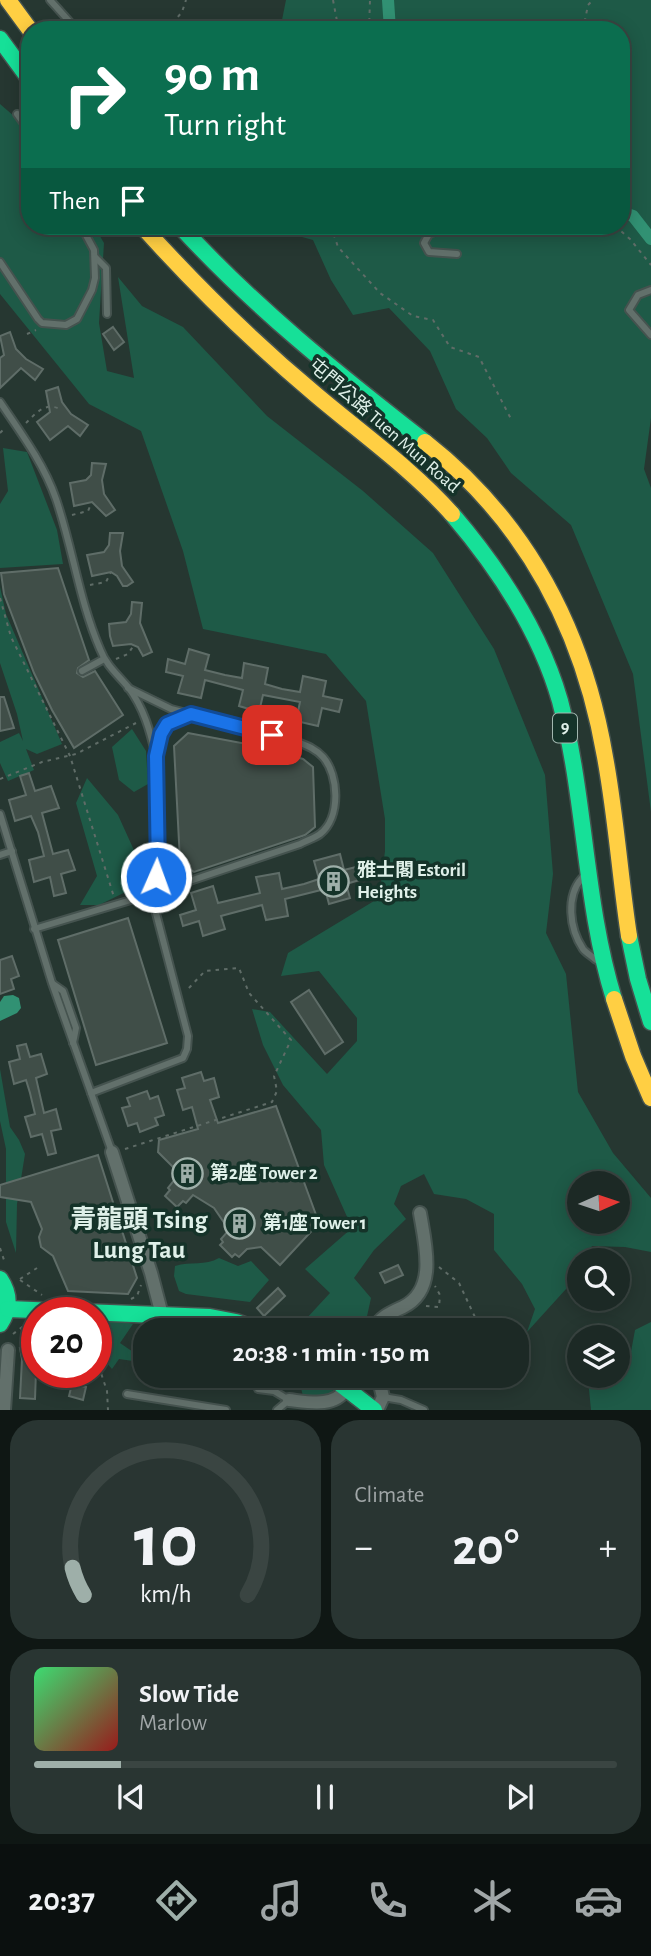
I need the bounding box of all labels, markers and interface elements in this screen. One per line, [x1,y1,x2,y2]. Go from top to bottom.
icon: right [49,49,140,140]
text: 90 m [164,51,260,100]
text: Turn right [164,109,286,141]
icon: arrive [114,182,152,220]
text: Then [49,188,100,214]
street label: 屯門公路 Tuen Mun Road [305,355,464,497]
pin [242,705,302,765]
road number: 9 [553,714,577,742]
icon: arrive [253,716,291,754]
position arrow [119,840,193,914]
place label: 雅士閣 Estoril Heights [357,860,466,902]
building icon: 雅士閣 Estoril Heights [317,864,351,898]
building icon: 第2座 Tower 2 [170,1156,204,1190]
place label: 第2座 Tower 2 [210,1162,318,1183]
north arrow [567,1171,630,1234]
map controls [567,1171,630,1388]
district label: 青龍頭 Tsing Lung Tau [71,1205,208,1263]
building icon: 第1座 Tower 1 [223,1206,257,1240]
place label: 第1座 Tower 1 [263,1212,367,1233]
button: search [567,1248,630,1311]
speed limit sign: 20 [21,1297,112,1388]
button: layers [567,1325,630,1388]
text: 20:38 · 1 min · 150 m [232,1340,430,1366]
text: Climate [355,1484,424,1507]
text: 10 [133,1508,197,1581]
text: 20° [452,1522,519,1574]
text: − [355,1529,373,1567]
text: + [599,1529,617,1567]
text: km/h [139,1582,191,1607]
text: Slow Tide [139,1681,239,1707]
text: Marlow [139,1712,207,1735]
icon: previous [112,1778,150,1816]
icon: pause [306,1778,344,1816]
icon: next [501,1778,539,1816]
icon: directions [152,1876,201,1925]
icon: music [257,1876,306,1925]
icon: phone [363,1876,412,1925]
icon: climate [468,1876,517,1925]
icon: car [574,1876,623,1925]
text: 20:37 [28,1884,95,1916]

